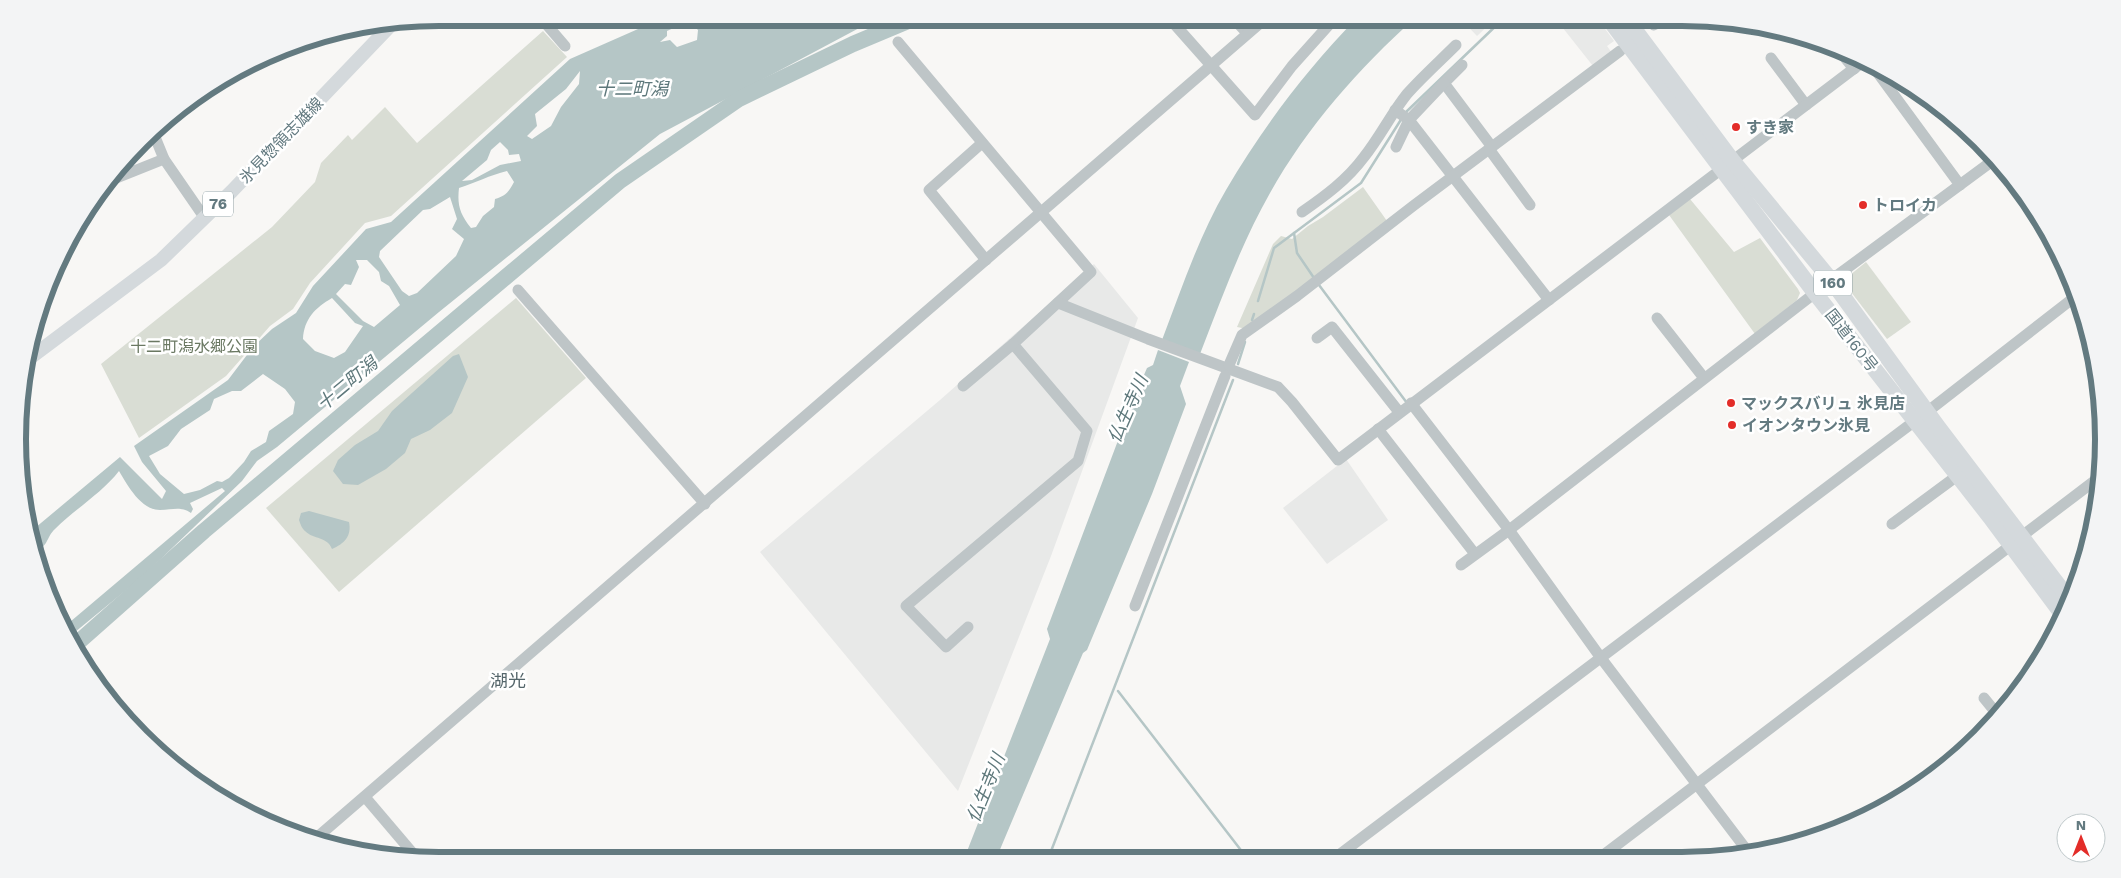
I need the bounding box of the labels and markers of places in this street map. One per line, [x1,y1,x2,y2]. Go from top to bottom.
place label: すき家 [1746,118,1794,137]
marker: すき家 [1730,121,1742,133]
place label: トロイカ [1873,196,1937,215]
marker: トロイカ [1857,199,1869,211]
place label: マックスバリュ 氷見店 [1741,394,1905,413]
marker: マックスバリュ 氷見店 [1725,397,1737,409]
place label: イオンタウン氷見 [1742,416,1870,435]
marker: イオンタウン氷見 [1726,419,1738,431]

